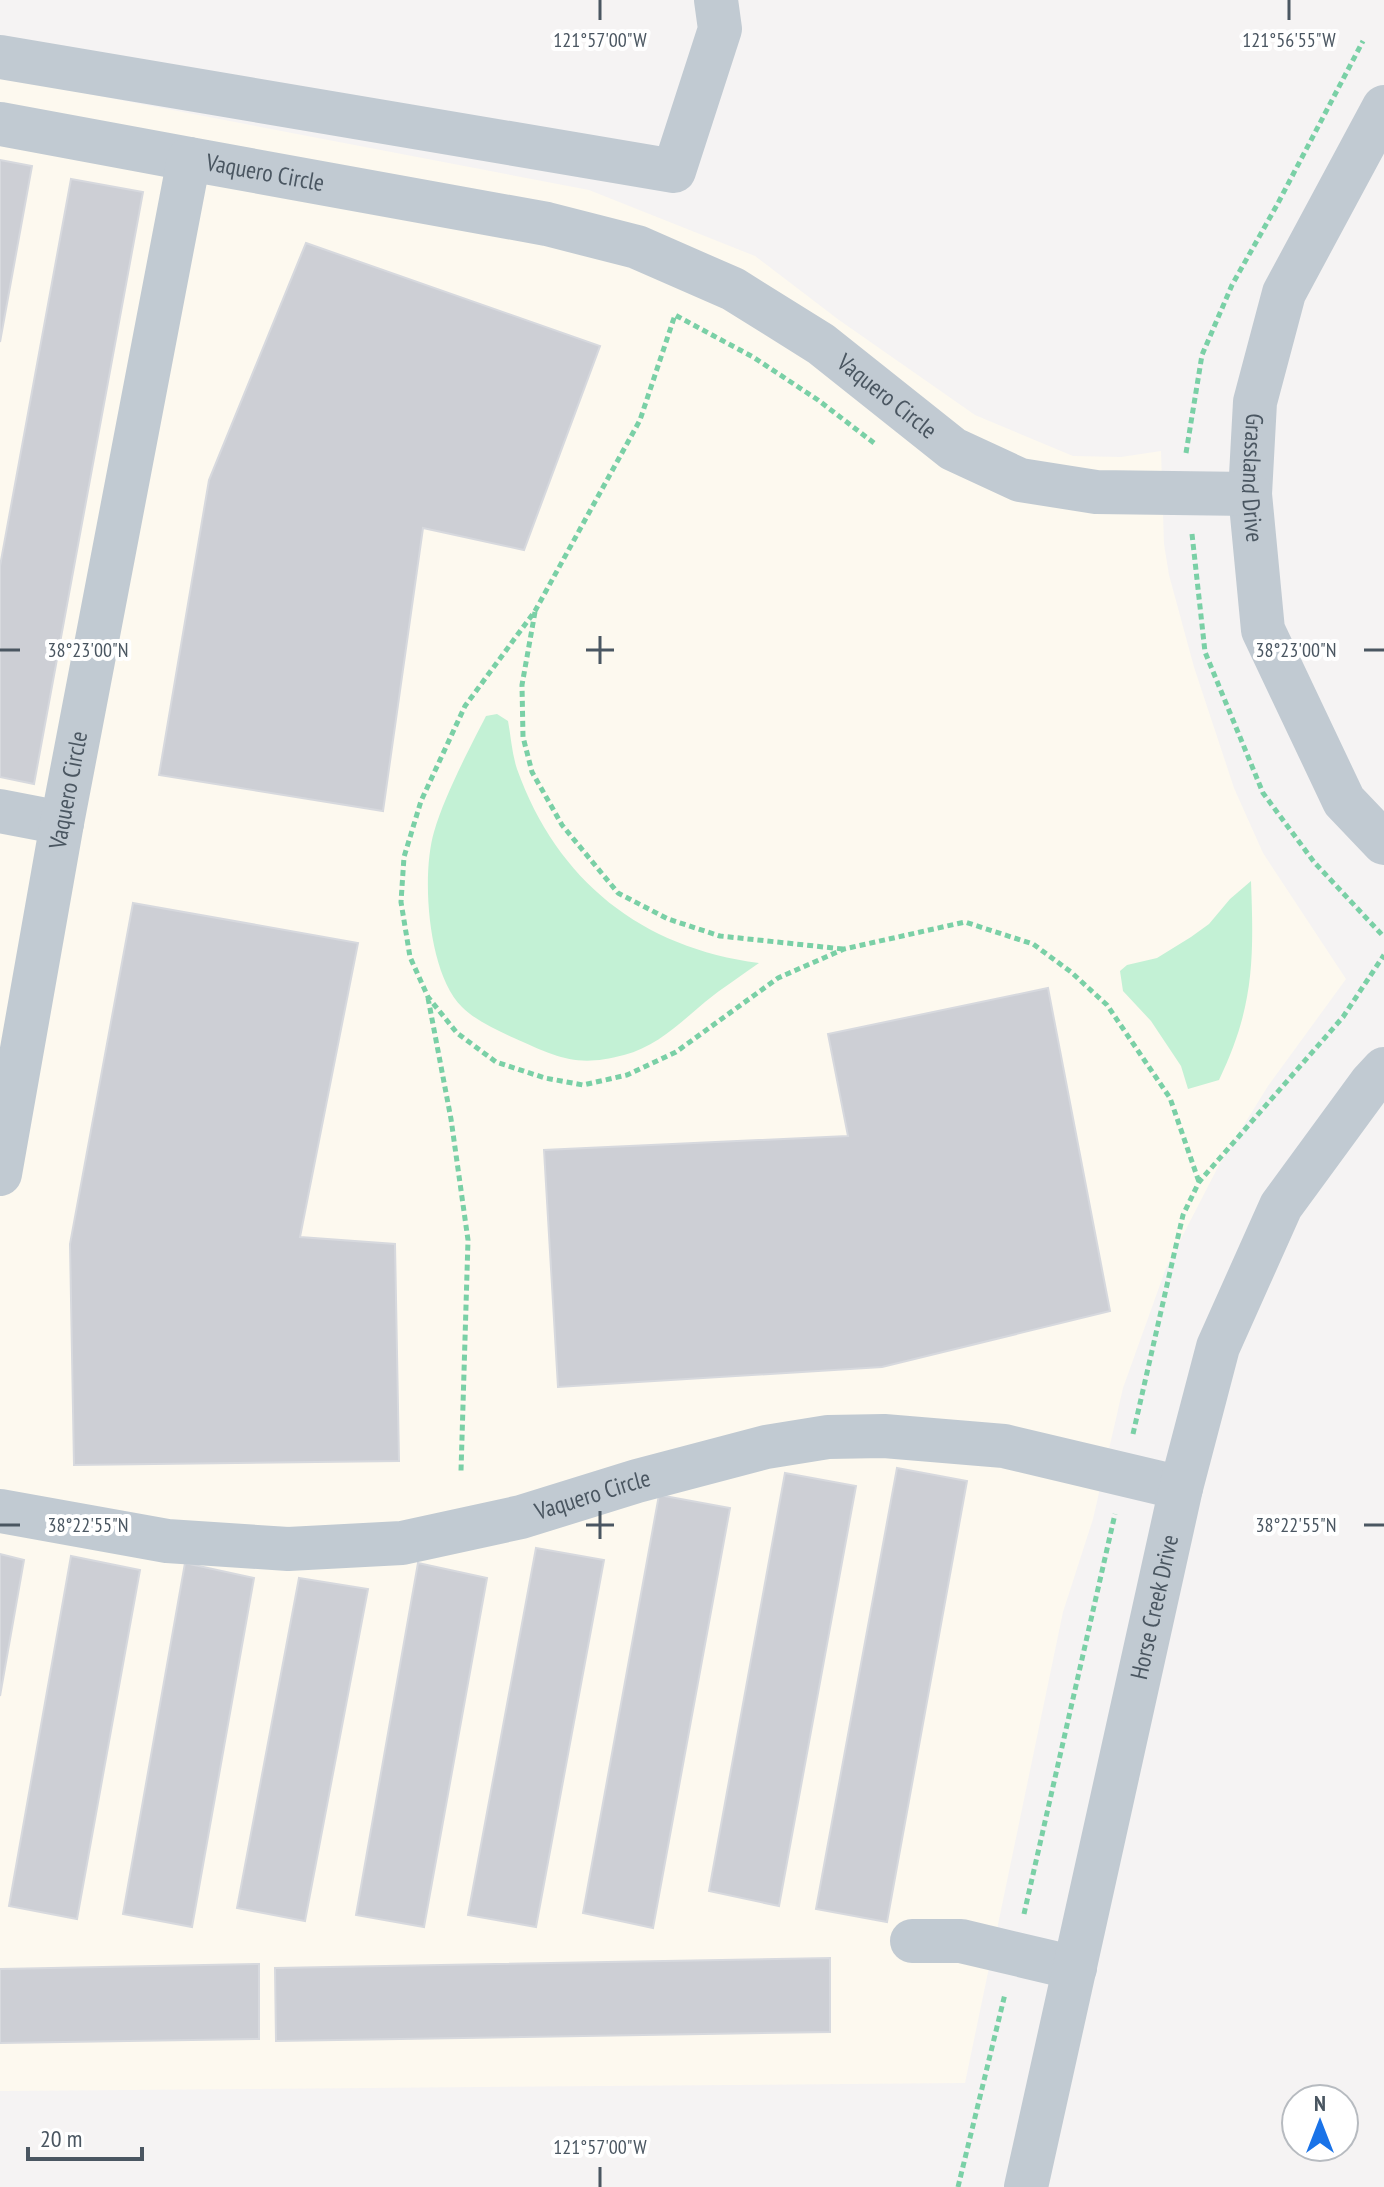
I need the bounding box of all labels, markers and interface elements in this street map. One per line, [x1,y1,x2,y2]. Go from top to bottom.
text: 121°57'00"W [553,27,647,53]
text: 121°56'55"W [1242,27,1336,53]
street label: Vaquero Circle [203,146,327,198]
street label: Vaquero Circle [830,346,944,445]
street label: Grassland Drive [1235,413,1271,544]
text: 38°23'00"N [48,637,128,663]
text: 38°23'00"N [1256,637,1336,663]
street label: Vaquero Circle [42,728,94,852]
street label: Vaquero Circle [530,1462,654,1527]
text: 38°22'55"N [48,1512,128,1538]
text: 38°22'55"N [1256,1512,1336,1538]
street label: Horse Creek Drive [1123,1532,1185,1682]
north arrow [1280,2083,1360,2163]
text: N [1314,2089,1326,2117]
scale bar [28,2111,142,2161]
text: 20 m [40,2123,82,2154]
text: 121°57'00"W [553,2134,647,2160]

